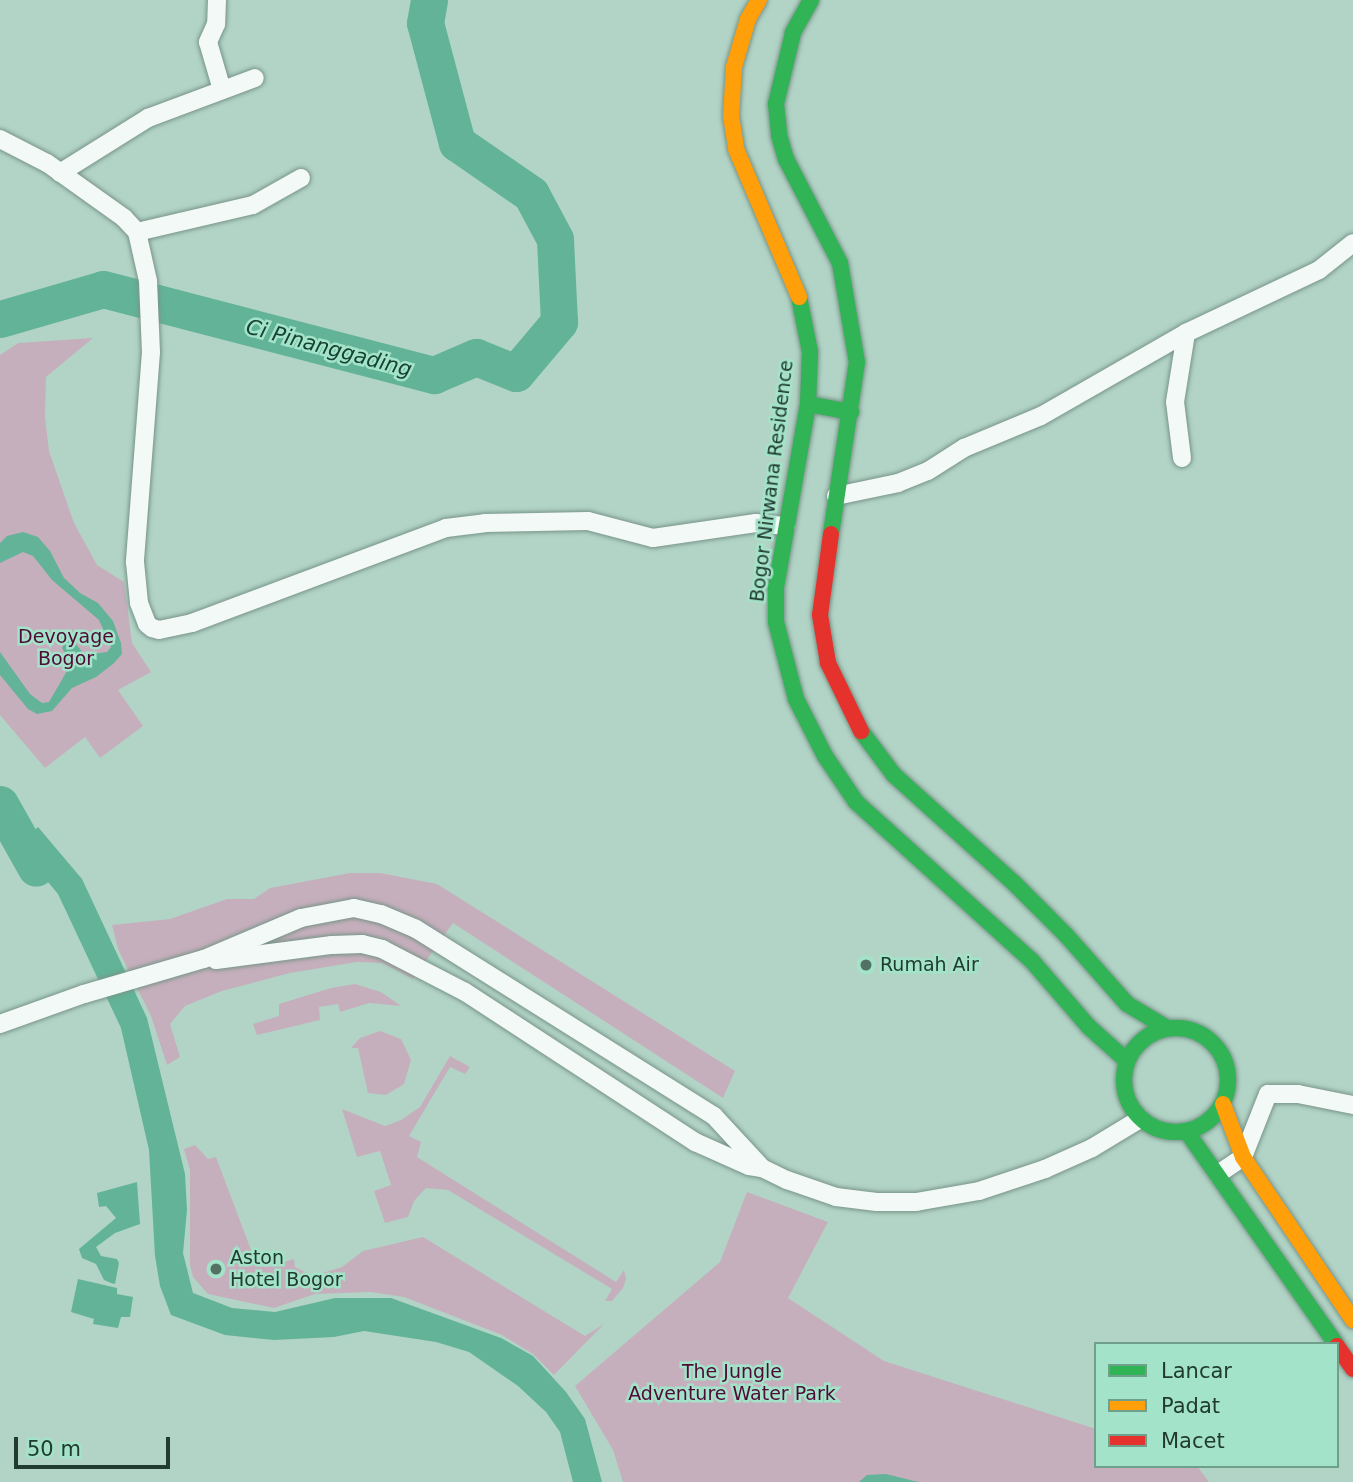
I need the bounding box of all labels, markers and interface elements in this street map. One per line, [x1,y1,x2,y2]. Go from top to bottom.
water label: Ci Pinanggading [243,314,415,382]
street label: Bogor Nirwana Residence [746,359,798,603]
park label: Devoyage Bogor [18,626,114,670]
place label: Rumah Air [880,954,979,976]
marker: Rumah Air [858,957,874,973]
place label: Aston Hotel Bogor [230,1247,343,1291]
marker: Aston Hotel Bogor [208,1261,224,1277]
legend [1094,1342,1339,1468]
text: Lancar [1161,1359,1232,1383]
park label: The Jungle Adventure Water Park [628,1361,836,1405]
text: Padat [1161,1394,1220,1418]
scale bar [18,1422,173,1466]
text: Macet [1161,1429,1225,1453]
text: 50 m [27,1437,81,1461]

